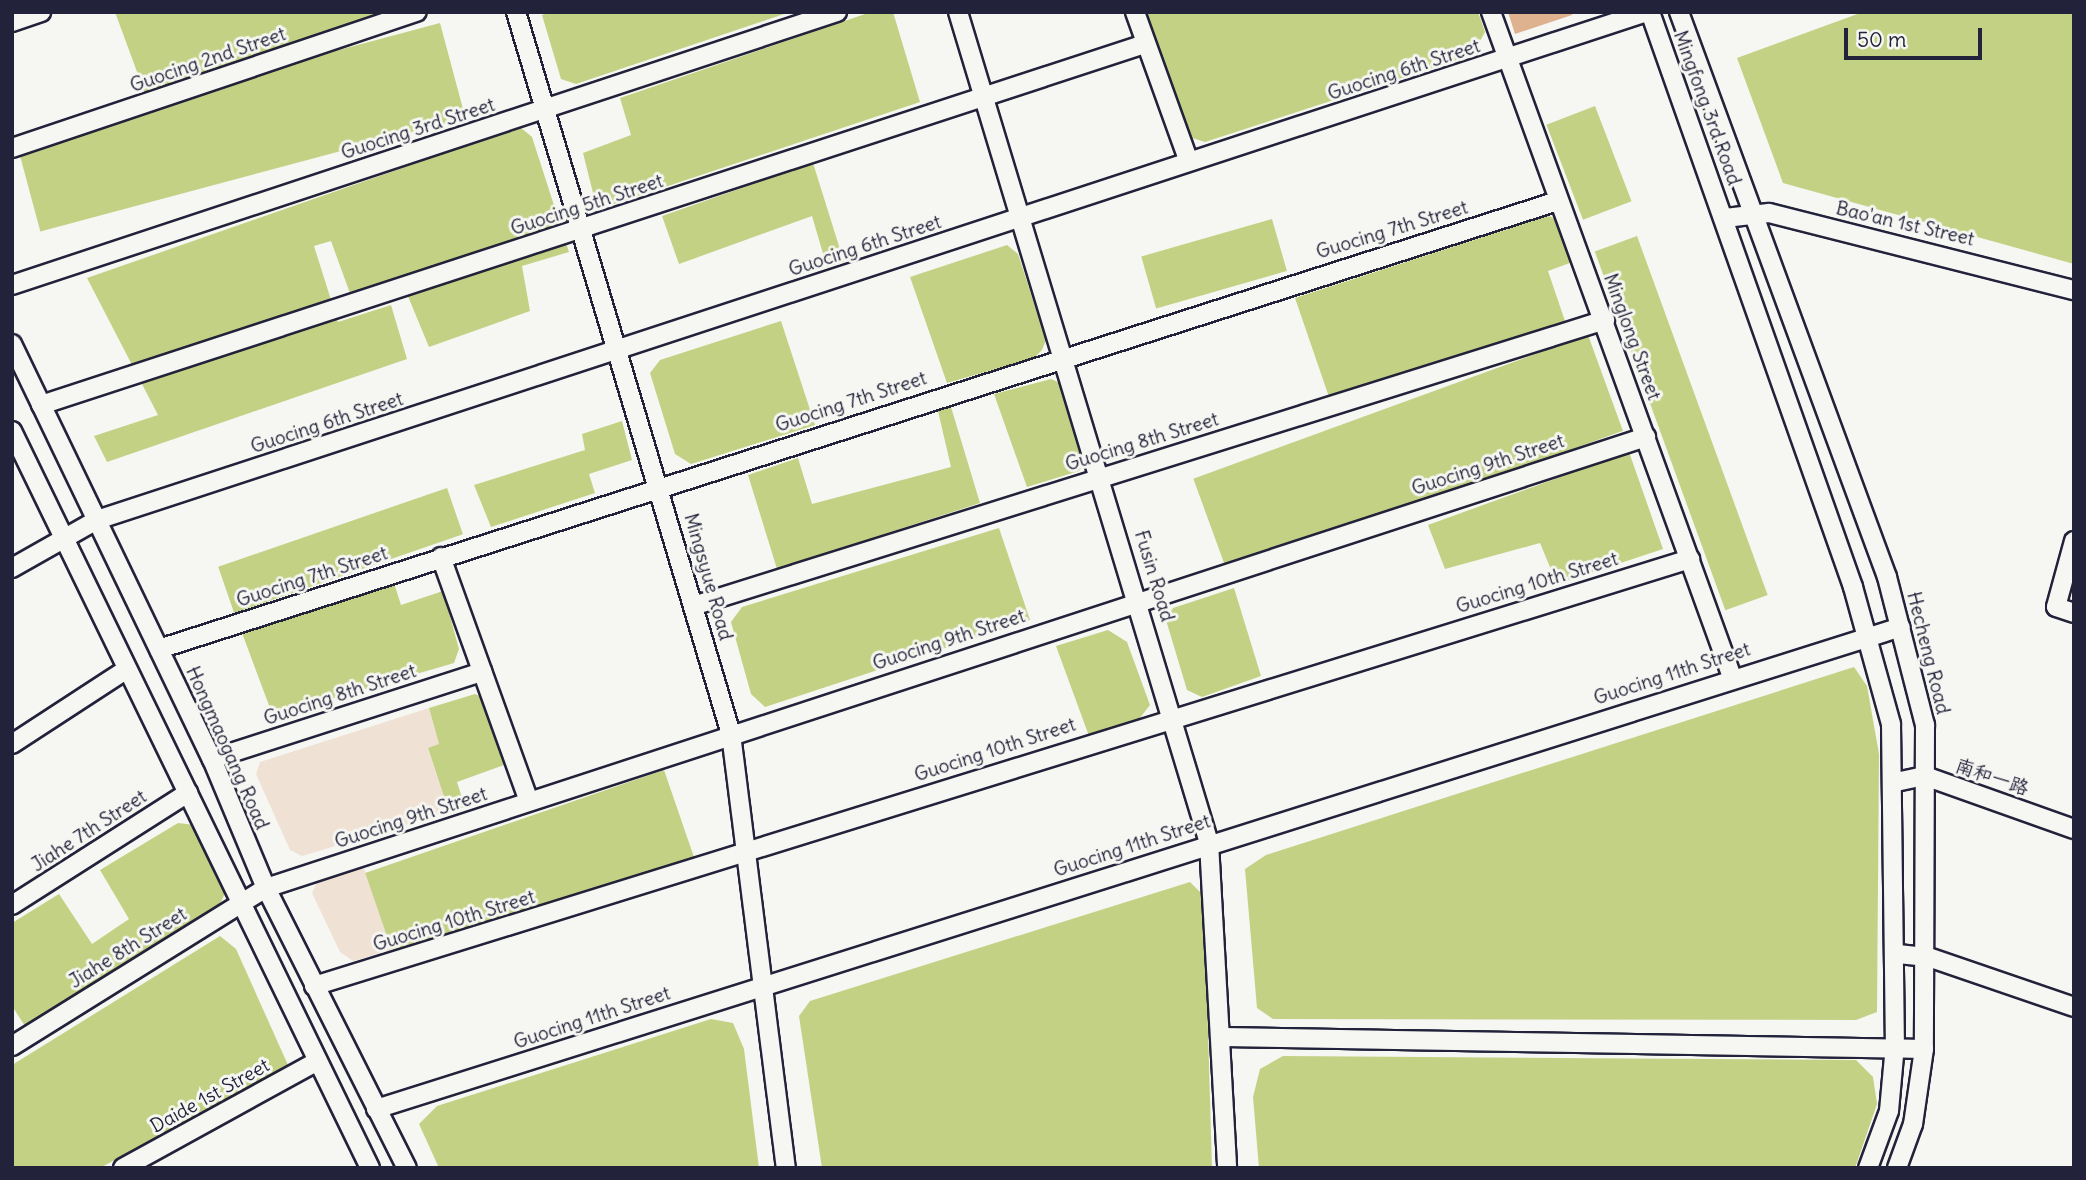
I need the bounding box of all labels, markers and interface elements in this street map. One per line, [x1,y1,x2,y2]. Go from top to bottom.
scale bar [1848,14,1986,58]
street label: Guocing 2nd Street [127,23,289,97]
text: 50 m [1857,26,1906,53]
street label: Mingfong 3rd Road [1668,28,1746,188]
street label: Guocing 6th Street [1325,35,1483,105]
street label: Guocing 3rd Street [338,93,498,165]
street label: Guocing 5th Street [508,170,666,240]
street label: Guocing 7th Street [1313,196,1471,264]
street label: Bao'an 1st Street [1834,197,1976,251]
street label: Guocing 6th Street [786,211,944,281]
street label: Minglong Street [1599,271,1665,403]
street label: Guocing 7th Street [773,367,929,437]
street label: Guocing 6th Street [248,388,406,458]
street label: Guocing 8th Street [1063,408,1221,476]
street label: Guocing 9th Street [1409,430,1567,500]
street label: Mingsyue Road [679,511,737,643]
street label: Fusin Road [1129,528,1179,624]
street label: Guocing 7th Street [234,542,390,612]
street label: Guocing 10th Street [1453,548,1621,618]
street label: Hecheng Road [1902,589,1954,717]
street label: Guocing 9th Street [870,605,1028,675]
street label: Guocing 11th Street [1591,638,1753,710]
street label: Guocing 8th Street [261,660,419,730]
street label: Hongmaogang Road [181,663,273,833]
street label: Guocing 10th Street [912,713,1078,787]
street label: 南和一路 [1952,754,2032,800]
street label: Guocing 9th Street [332,783,490,853]
street label: Jiahe 7th Street [27,785,151,877]
street label: Guocing 11th Street [1051,810,1213,882]
street label: Guocing 10th Street [370,886,538,956]
street label: Jiahe 8th Street [65,903,191,993]
street label: Guocing 11th Street [511,982,673,1054]
street label: Daide 1st Street [147,1054,273,1138]

